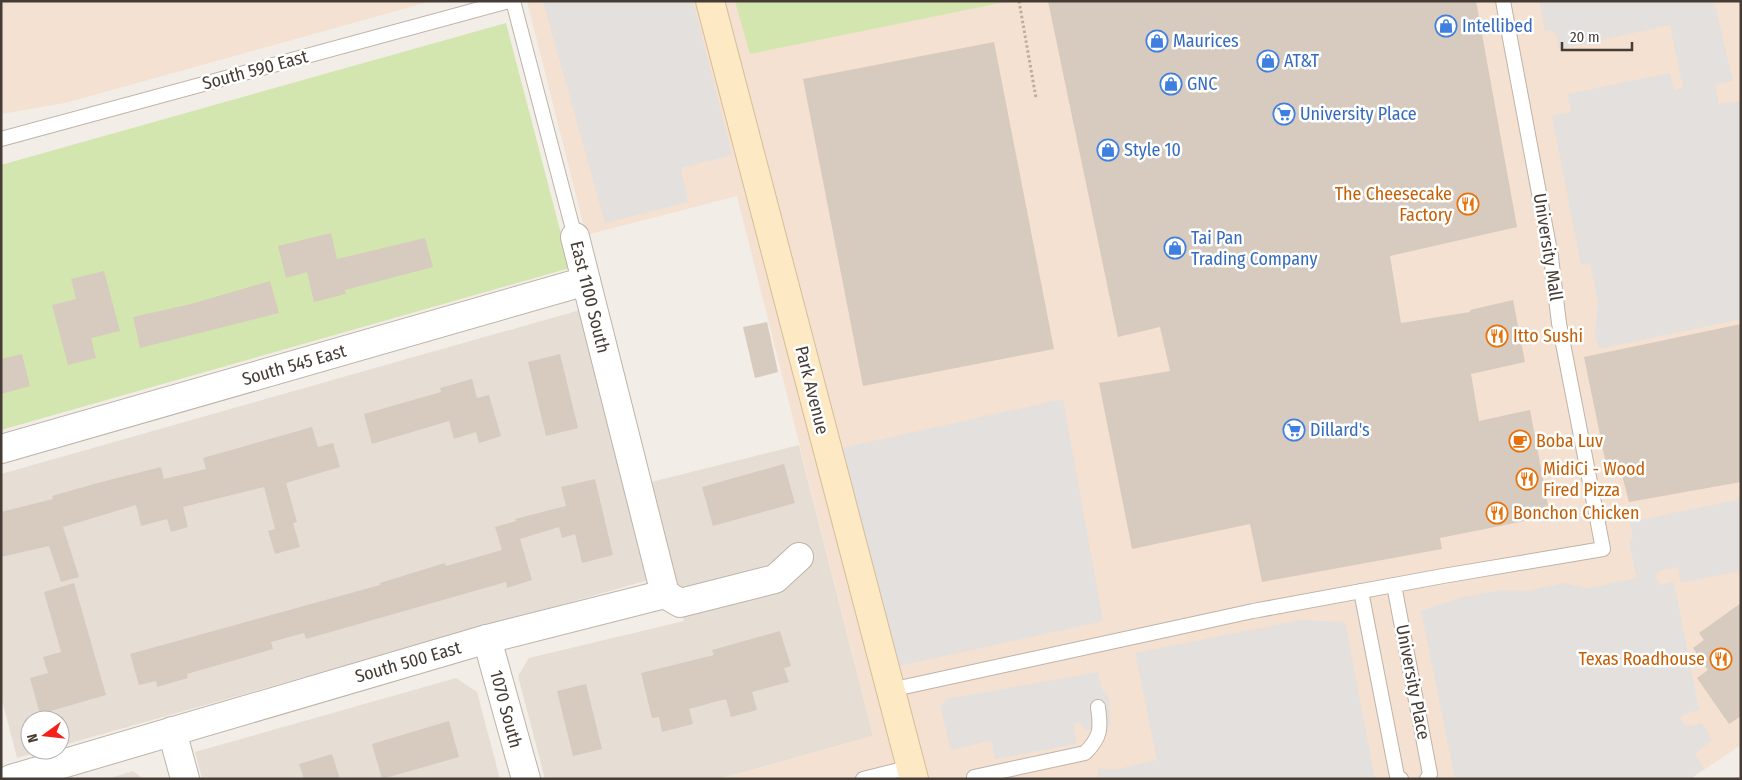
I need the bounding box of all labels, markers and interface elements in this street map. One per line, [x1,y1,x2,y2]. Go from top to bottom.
shop icon: Intellibed [1434,14,1458,38]
place label: Intellibed [1462,15,1533,37]
scale bar [1562,20,1632,52]
text: 20 m [1570,28,1600,46]
shop icon: Maurices [1145,29,1169,53]
place label: Maurices [1173,30,1239,52]
street label: South 590 East [200,45,310,95]
shop icon: AT&T [1256,49,1280,73]
place label: AT&T [1284,50,1320,72]
shop icon: GNC [1159,72,1183,96]
place label: GNC [1187,73,1217,95]
supermarket icon: University Place [1272,102,1296,126]
place label: University Place [1300,103,1417,125]
shop icon: Style 10 [1096,138,1120,162]
place label: Style 10 [1124,139,1181,161]
place label: The Cheesecake Factory [1335,183,1452,226]
restaurant icon: The Cheesecake Factory [1456,192,1480,216]
street label: University Mall [1529,192,1567,303]
place label: Tai Pan Trading Company [1191,227,1317,270]
shop icon: Tai Pan Trading Company [1163,236,1187,260]
street label: East 1100 South [565,239,615,355]
restaurant icon: Itto Sushi [1485,324,1509,348]
place label: Itto Sushi [1513,325,1583,347]
street label: South 545 East [239,340,349,390]
street label: Park Avenue [790,344,834,437]
supermarket icon: Dillard's [1282,418,1306,442]
place label: Dillard's [1310,419,1370,441]
cafe icon: Boba Luv [1508,429,1532,453]
place label: Boba Luv [1536,430,1603,452]
place label: MidiCi - Wood Fired Pizza [1543,458,1645,501]
restaurant icon: MidiCi - Wood Fired Pizza [1515,467,1539,491]
restaurant icon: Bonchon Chicken [1485,501,1509,525]
place label: Bonchon Chicken [1513,502,1639,524]
street label: University Place [1391,623,1435,742]
street label: South 500 East [353,636,464,688]
restaurant icon: Texas Roadhouse [1709,647,1733,671]
place label: Texas Roadhouse [1578,648,1705,670]
street label: 1070 South [485,668,527,750]
north arrow [20,710,70,760]
text: N [24,732,42,744]

